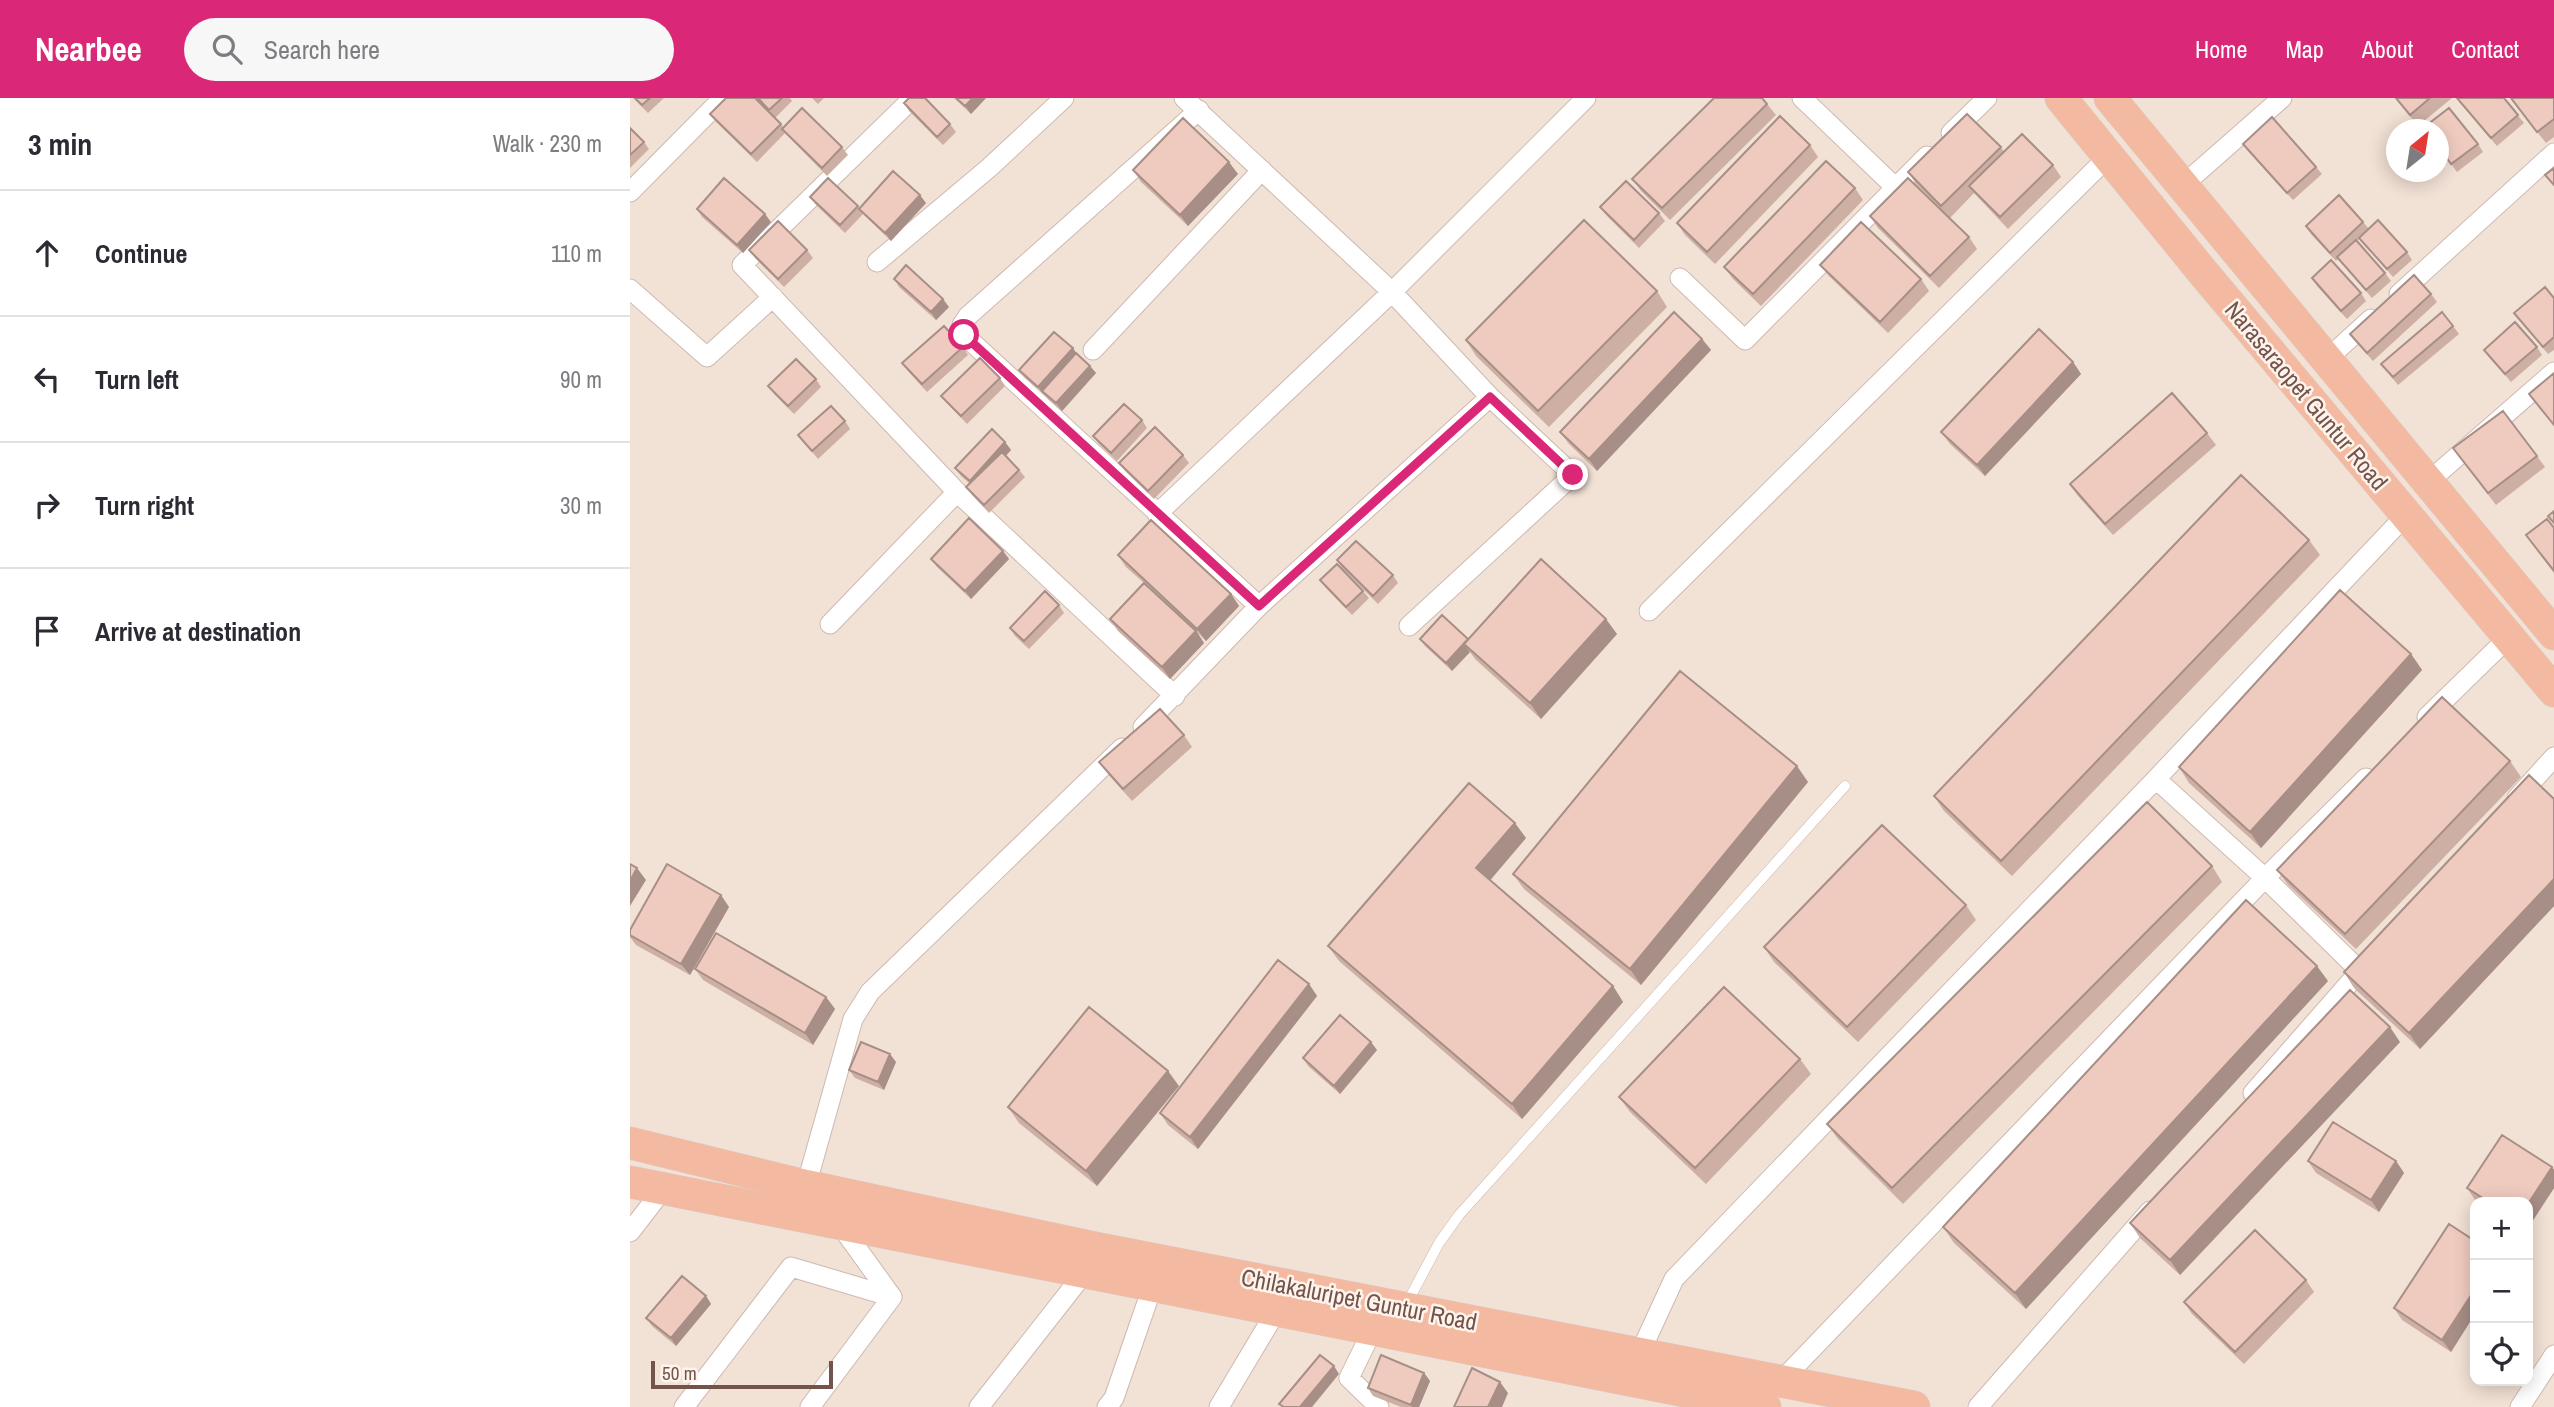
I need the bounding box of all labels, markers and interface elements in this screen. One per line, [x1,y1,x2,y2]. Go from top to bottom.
search box [184,18,674,81]
text: Nearbee [35,27,142,71]
icon: search [208,30,246,68]
text: Search here [264,32,380,67]
text: Home [2195,33,2247,65]
text: Map [2285,33,2324,65]
text: About [2362,33,2413,65]
text: Contact [2451,33,2519,65]
north arrow [2386,119,2449,182]
text: 3 min [28,124,92,164]
text: Walk · 230 m [493,128,602,159]
icon: ahead [28,234,66,272]
text: Continue [95,236,187,271]
text: 110 m [551,238,602,269]
street label: Narasaraopet Guntur Road [2218,294,2395,497]
route start [948,319,979,350]
icon: left [28,360,66,398]
text: Turn left [95,362,179,397]
text: 90 m [560,364,602,395]
route end [1557,459,1588,490]
icon: right [28,486,66,524]
text: Turn right [95,488,194,523]
text: 30 m [560,490,602,521]
icon: arrive [28,612,66,650]
text: Arrive at destination [95,614,301,649]
map controls [2470,1197,2533,1386]
button: + [2470,1197,2533,1260]
street label: Chilakaluripet Guntur Road [1239,1260,1480,1338]
button: − [2470,1260,2533,1323]
button: locate [2470,1323,2533,1386]
scale bar [651,1358,833,1390]
text: 50 m [662,1360,697,1386]

